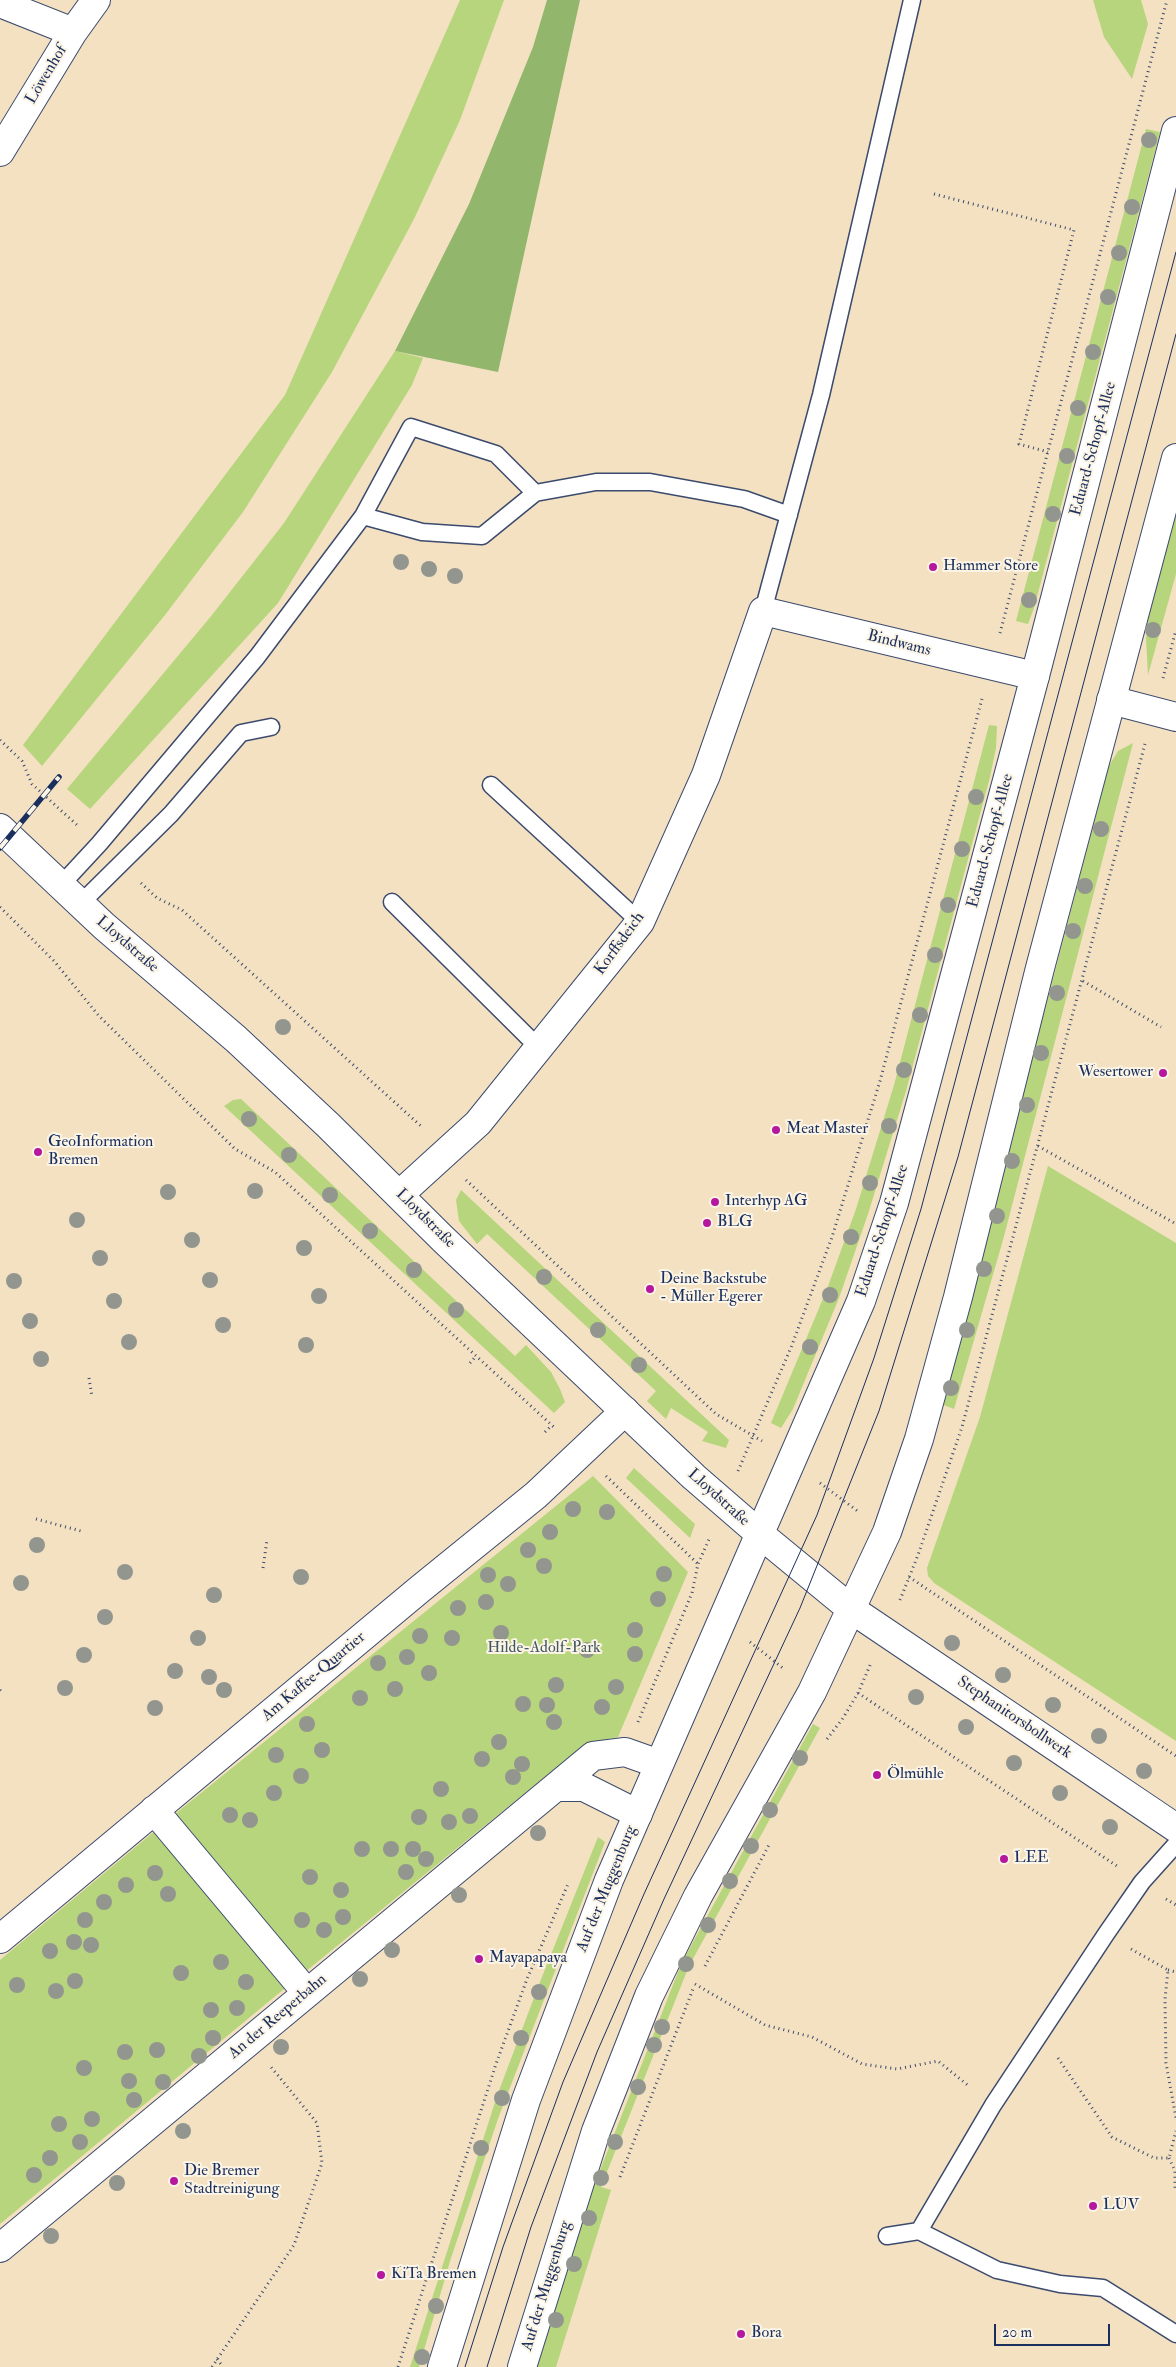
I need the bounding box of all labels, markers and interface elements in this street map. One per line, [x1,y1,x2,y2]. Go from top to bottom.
street label: Löwenhof [22,42,72,108]
street label: Eduard-Schopf-Allee [1067,380,1121,518]
place label: Hammer Store [943,557,1038,577]
marker: Hammer Store [927,561,939,573]
street label: Bindwams [865,627,933,661]
street label: Eduard-Schopf-Allee [964,772,1018,910]
street label: Korffsdeich [591,909,649,979]
street label: Lloydstraße [92,913,162,977]
place label: Wesertower [1078,1063,1153,1083]
marker: Wesertower [1157,1067,1169,1079]
place label: Meat Master [786,1120,868,1140]
marker: Meat Master [770,1124,782,1136]
place label: GeoInformation Bremen [48,1133,153,1171]
marker: GeoInformation Bremen [32,1146,44,1158]
street label: Eduard-Schopf-Allee [853,1162,913,1300]
street label: Lloydstraße [391,1185,459,1253]
place label: Interhyp AG [725,1192,807,1212]
marker: Interhyp AG [709,1196,721,1208]
place label: BLG [717,1213,752,1233]
marker: BLG [701,1217,713,1229]
place label: Deine Backstube - Müller Egerer [660,1270,767,1308]
marker: Deine Backstube - Müller Egerer [644,1283,656,1295]
street label: Lloydstraße [683,1465,753,1531]
street label: Am Kaffee-Quartier [258,1628,370,1726]
park label: Hilde-Adolf-Park [487,1639,601,1659]
street label: Stephanitorsbollwerk [953,1673,1075,1763]
place label: Ölmühle [887,1765,944,1785]
marker: Ölmühle [871,1769,883,1781]
street label: Auf der Muggenburg [573,1823,641,1955]
place label: LEE [1014,1849,1049,1869]
marker: LEE [998,1853,1010,1865]
place label: Mayapapaya [489,1949,567,1969]
marker: Mayapapaya [473,1953,485,1965]
street label: An der Reeperbahn [225,1970,331,2064]
place label: Die Bremer Stadtreinigung [184,2162,279,2200]
marker: Die Bremer Stadtreinigung [168,2175,180,2187]
place label: LUV [1103,2196,1139,2216]
marker: LUV [1087,2200,1099,2212]
street label: Auf der Muggenburg [518,2219,576,2353]
place label: KiTa Bremen [391,2265,477,2285]
marker: KiTa Bremen [375,2269,387,2281]
scale bar [996,2314,1112,2346]
text: 20 m [1002,2323,1032,2342]
place label: Bora [751,2324,782,2344]
marker: Bora [735,2328,747,2340]

